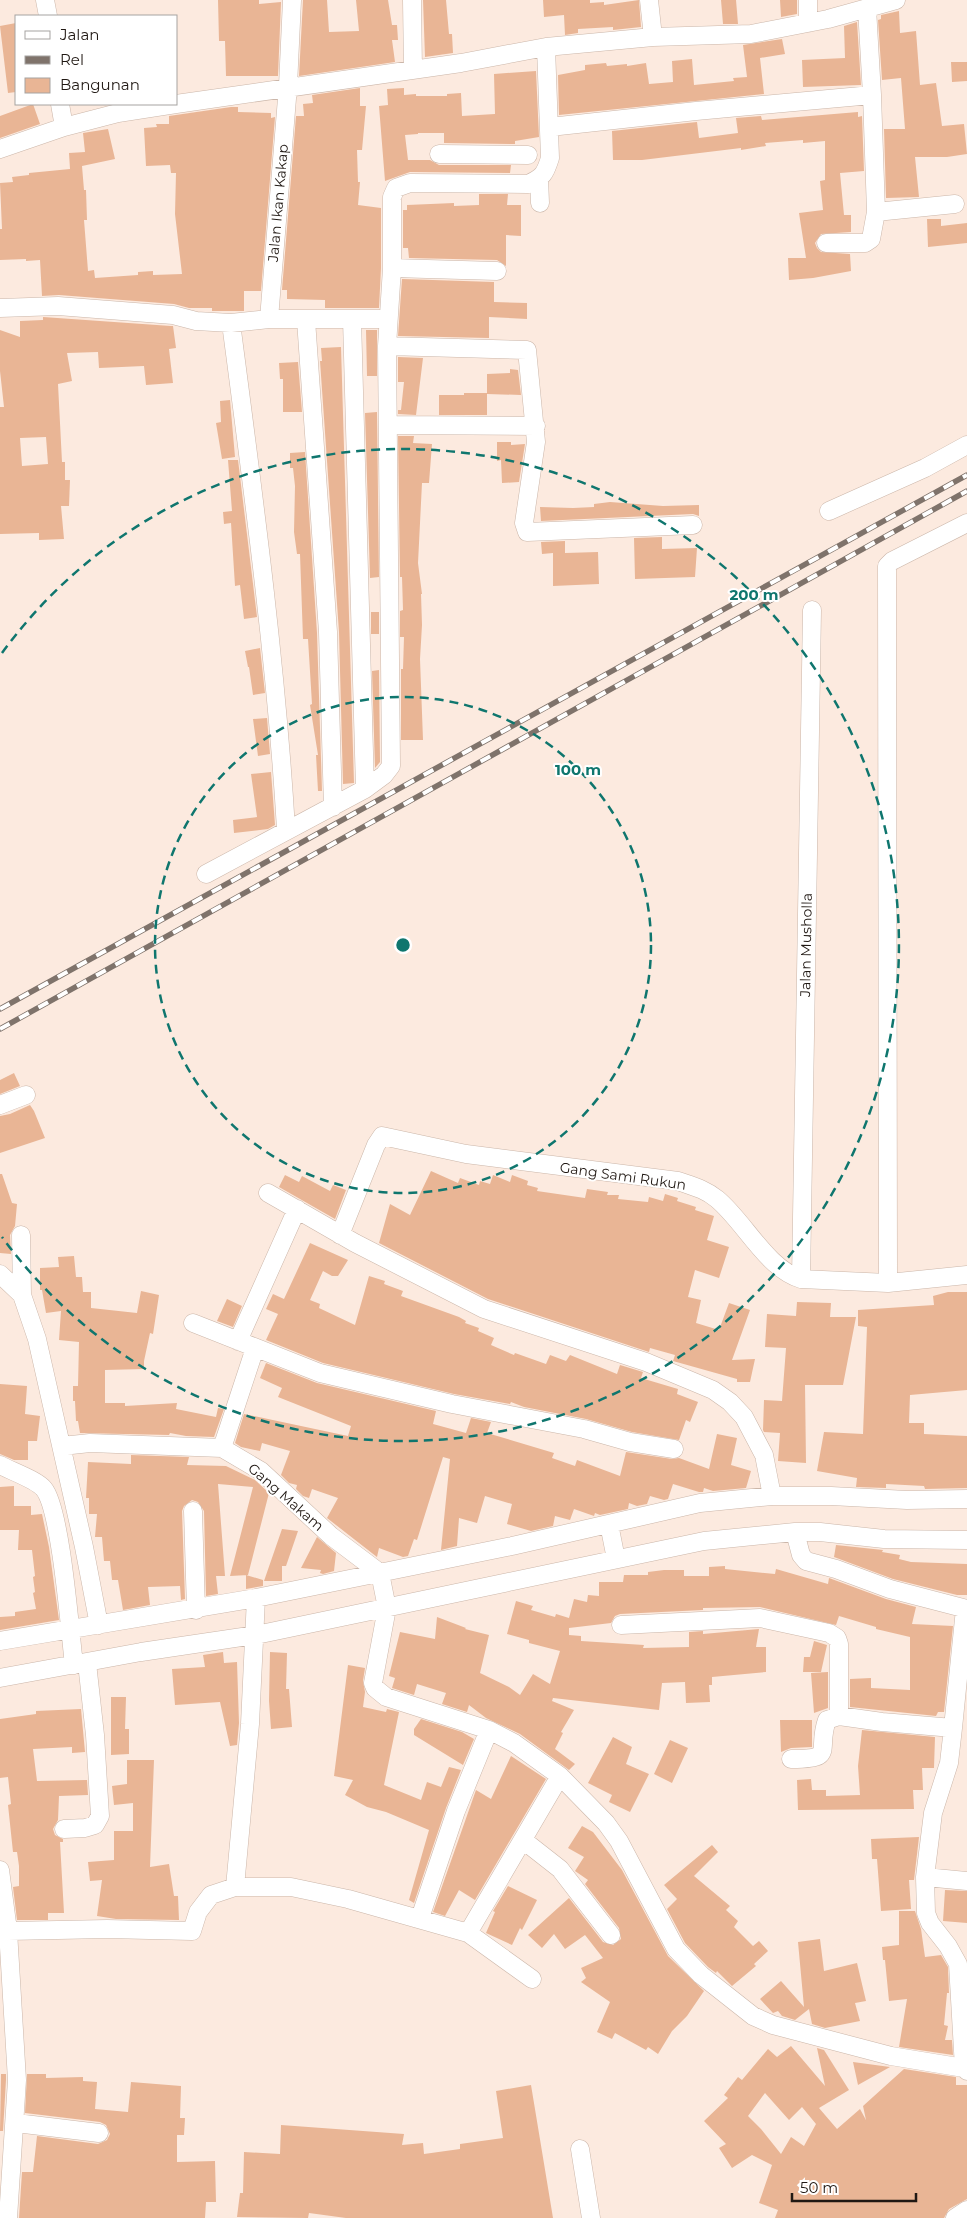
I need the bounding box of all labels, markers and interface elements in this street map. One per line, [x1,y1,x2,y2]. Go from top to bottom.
legend [15,15,178,105]
text: Jalan [59,25,99,44]
text: Rel [60,50,84,69]
text: Bangunan [60,75,140,94]
street label: Jalan Ikan Kakap [264,143,292,264]
text: 200 m [729,585,779,604]
text: 100 m [555,760,601,779]
street label: Jalan Musholla [796,893,816,998]
centre of rings [394,936,412,954]
street label: Gang Sami Rukun [559,1158,687,1194]
street label: Gang Makam [244,1459,328,1535]
scale bar [792,2170,916,2202]
text: 50 m [800,2178,838,2197]

